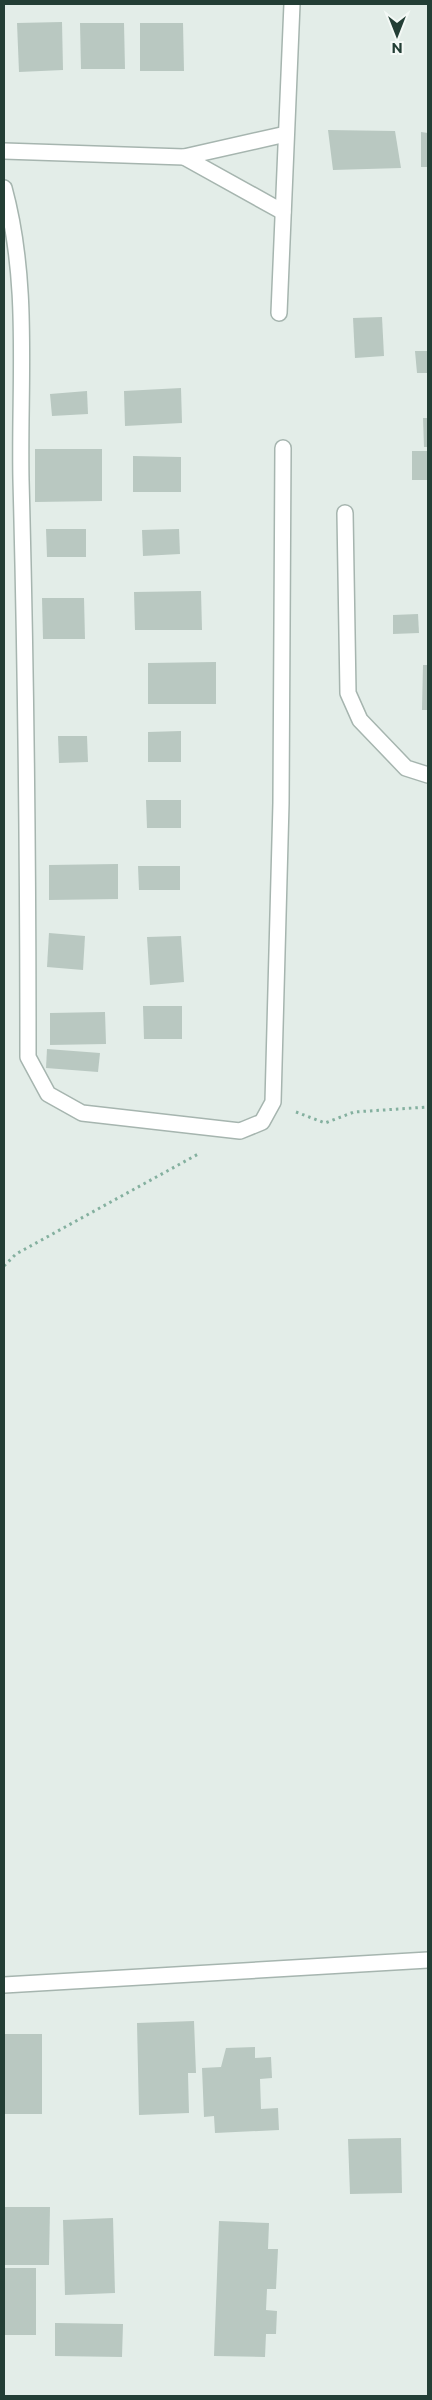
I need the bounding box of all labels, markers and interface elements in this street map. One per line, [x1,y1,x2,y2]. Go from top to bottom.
north arrow [372,10,422,60]
text: N [391,39,403,57]

